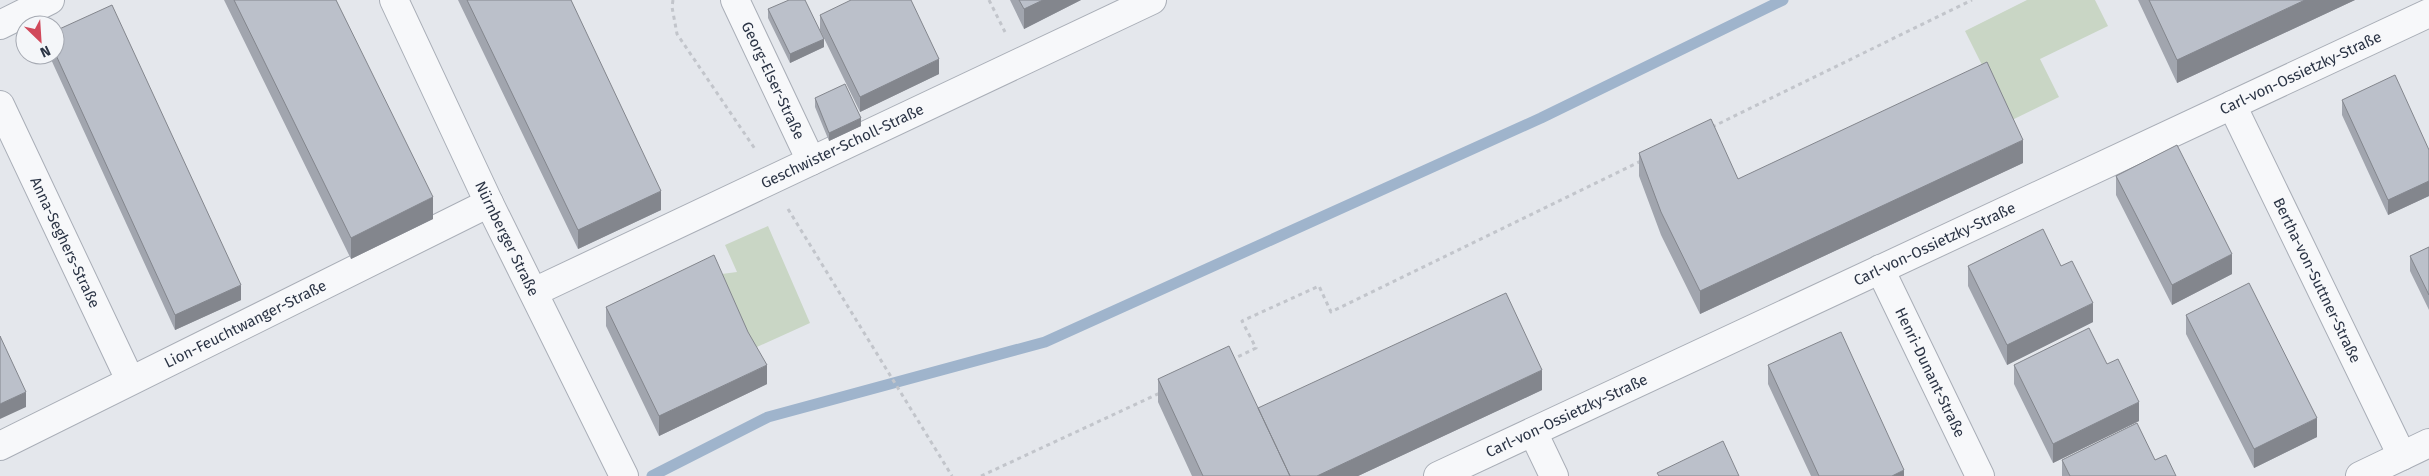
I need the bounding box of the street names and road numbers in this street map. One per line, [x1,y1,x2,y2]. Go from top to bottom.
street label: Georg-Elser-Straße [738,19,808,142]
street label: Carl-von-Ossietzky-Straße [2217,28,2384,119]
street label: Geschwister-Scholl-Straße [758,100,927,192]
street label: Anna-Seghers-Straße [26,174,104,311]
street label: Nürnberger Straße [471,178,543,299]
street label: Bertha-von-Suttner-Straße [2269,195,2365,366]
street label: Carl-von-Ossietzky-Straße [1851,199,2018,290]
street label: Lion-Feuchtwanger-Straße [161,276,329,372]
street label: Henri-Dunant-Straße [1891,305,1969,440]
street label: Carl-von-Ossietzky-Straße [1483,370,1650,461]

